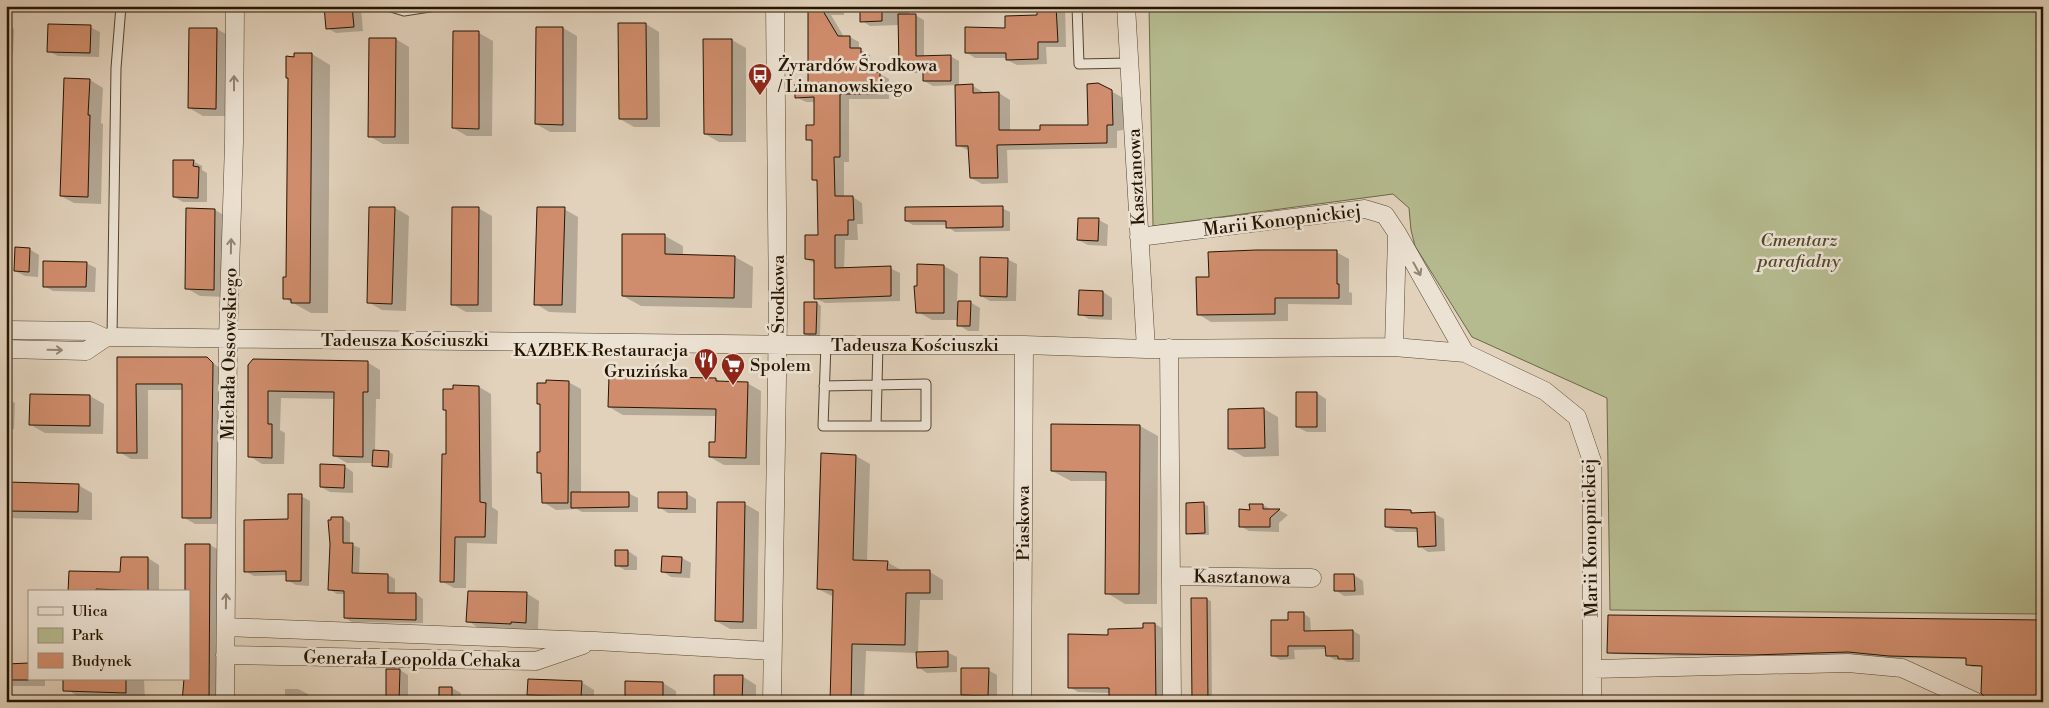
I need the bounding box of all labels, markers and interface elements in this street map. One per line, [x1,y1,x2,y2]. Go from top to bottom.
place label: Żyrardów Środkowa / Limanowskiego [777,54,938,98]
bus stop icon: Żyrardów Środkowa / Limanowskiego [747,62,773,96]
one-way arrow [229,75,239,92]
street label: Kasztanowa [1122,127,1151,226]
street label: Marii Konopnickiej [1202,199,1362,242]
park label: Cmentarz parafialny [1754,229,1841,273]
one-way arrow [226,238,236,254]
street label: Środkowa [767,254,790,333]
one-way arrow [1413,261,1423,275]
street label: Michała Ossowskiego [216,267,243,441]
street label: Tadeusza Kościuszki [321,329,489,352]
street label: Tadeusza Kościuszki [831,334,999,357]
place label: KAZBEK Restauracja Gruzińska [513,339,689,383]
one-way arrow [46,345,63,355]
restaurant icon: KAZBEK Restauracja Gruzińska [693,347,719,381]
supermarket icon: Spolem [720,352,746,386]
place label: Spolem [750,354,811,377]
street label: Marii Konopnickiej [1578,458,1603,618]
street label: Piaskowa [1012,484,1035,561]
street label: Kasztanowa [1193,565,1292,590]
legend [28,590,190,680]
one-way arrow [221,593,231,609]
text: Ulica [72,602,108,621]
text: Park [72,626,104,645]
street label: Generała Leopolda Cehaka [303,646,522,673]
text: Budynek [71,652,133,671]

